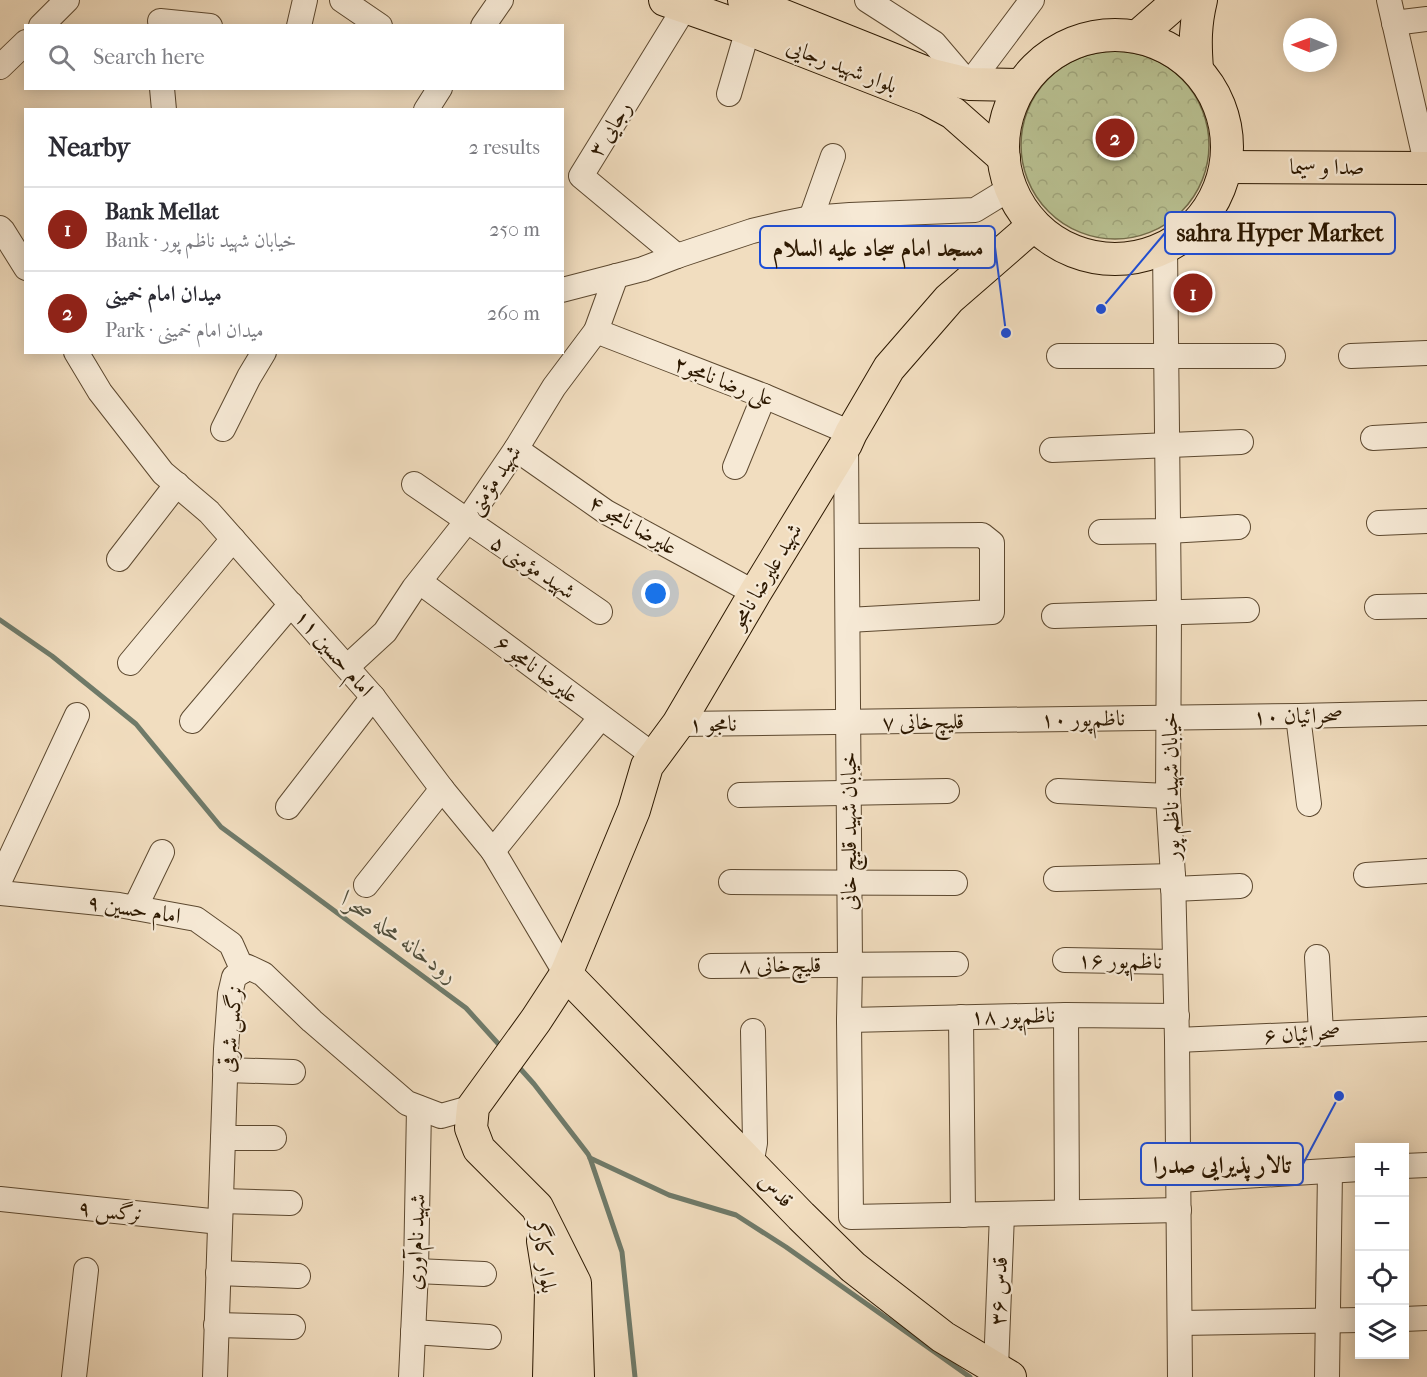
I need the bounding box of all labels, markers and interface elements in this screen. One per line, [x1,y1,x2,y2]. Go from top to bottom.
north arrow [1283,18,1337,72]
search box [24,24,564,90]
street label: بلوار شهید رجایی [782,33,901,101]
icon: search [45,41,78,74]
text: Search here [93,44,205,70]
street label: رجایی ۳ [583,96,639,163]
pin: 2 [1096,116,1134,160]
text: Nearby [48,132,130,163]
text: 2 results [469,136,540,159]
street label: صدا و سیما [1290,154,1364,180]
text: Bank Mellat [105,199,219,225]
callout: sahra Hyper Market [1165,212,1395,254]
text: 1 [64,218,71,241]
text: 250 m [489,218,540,241]
text: sahra Hyper Market [1177,219,1384,247]
callout: مسجد امام سجاد علیه السلام [760,226,995,268]
text: Bank · خیابان شهید ناظم پور [105,229,296,252]
text: مسجد امام سجاد علیه السلام [772,234,984,269]
pin: 1 [1174,270,1212,316]
text: میدان امام خمینی [105,281,222,307]
text: 2 [62,302,73,325]
text: 260 m [487,302,540,325]
text: Park · میدان امام خمینی [105,319,264,342]
street label: علی رضا نامجو۲ [669,350,778,415]
street label: شهید مؤمنی [461,440,528,521]
street label: علیرضا نامجو ۴ [584,489,682,561]
street label: شهید علیرضا نامجو [723,519,808,636]
street label: شهید مؤمنی ۵ [485,529,580,606]
your location [641,579,670,608]
street label: امام حسین ۱۱ [285,604,379,706]
street label: علیرضا نامجو ۶ [490,629,584,709]
street label: صحرائیان ۱۰ [1253,702,1343,731]
street label: ناظم‌پور ۱۰ [1041,705,1125,740]
street label: قلیچ‌خانی ۷ [882,708,965,742]
street label: نامجو ۱ [689,711,737,737]
street label: خیابان شهید ناظم پور [1157,712,1192,862]
street label: خیابان شهید قلیچ خانی [836,752,868,910]
water label: رودخانه محله صحرا [334,884,464,989]
street label: امام حسین ۹ [84,889,183,935]
street label: ناظم‌پور ۱۶ [1078,947,1162,982]
street label: قلیچ‌خانی ۸ [739,952,821,984]
street label: نرگس شرقی [214,984,250,1074]
street label: ناظم‌پور ۱۸ [971,1002,1055,1037]
street label: صحرائیان ۶ [1263,1019,1341,1050]
callout: تالار پذیرایی صدرا [1141,1143,1303,1185]
map controls [1355,1143,1409,1359]
button: + [1355,1143,1409,1197]
text: تالار پذیرایی صدرا [1153,1151,1293,1182]
street label: قدس [753,1167,799,1213]
street label: شهید نام‌آوری [400,1193,437,1291]
street label: نرگس ۹ [76,1195,143,1229]
button: − [1355,1197,1409,1251]
street label: بلوار کارگر [526,1217,564,1295]
button: locate [1355,1251,1409,1305]
street label: قدس ۳۶ [985,1256,1013,1326]
button: layers [1355,1305,1409,1359]

